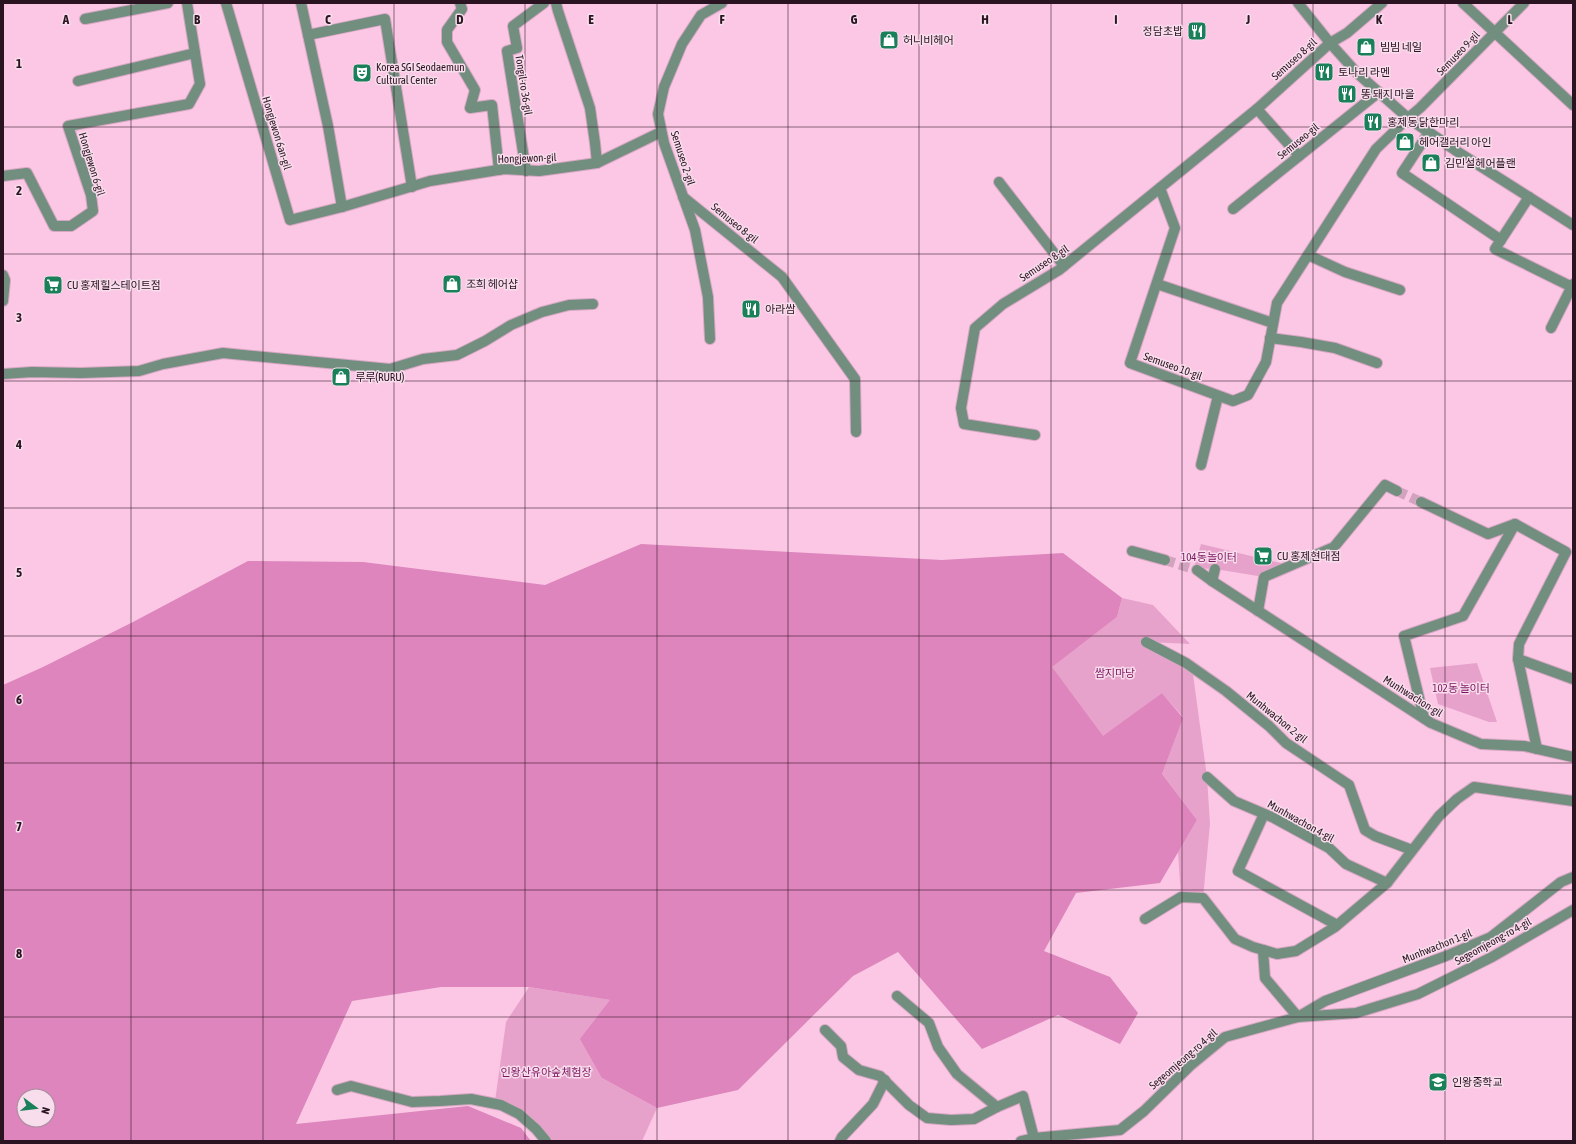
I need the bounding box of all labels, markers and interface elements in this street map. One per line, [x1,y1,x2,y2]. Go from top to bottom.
text: A [62,12,70,27]
text: B [194,12,201,27]
text: C [325,12,331,27]
text: D [456,12,464,27]
text: E [588,12,594,27]
text: F [719,12,725,27]
text: G [851,12,858,27]
text: H [981,12,989,27]
text: I [1114,12,1118,27]
text: J [1245,12,1250,27]
text: K [1376,12,1383,27]
text: L [1507,12,1513,27]
restaurant icon: 정담초밥 [1186,20,1208,42]
place label: 정담초밥 [1143,25,1183,37]
street label: Semuseo 9-gil [1434,28,1482,77]
shop icon: 허니비헤어 [878,29,900,51]
place label: 허니비헤어 [903,34,954,46]
street label: Semuseo 8-gil [1269,36,1319,82]
shop icon: 빔빔 네일 [1355,36,1377,58]
place label: 빔빔 네일 [1380,41,1422,53]
street label: Tongil-ro 36-gil [513,54,535,116]
text: 1 [16,56,22,71]
place label: Korea SGI Seodaemun Cultural Center [376,61,465,86]
restaurant icon: 토나리 라멘 [1313,61,1335,83]
theatre icon: Korea SGI Seodaemun Cultural Center [351,62,373,84]
place label: 토나리 라멘 [1338,66,1390,78]
restaurant icon: 똥 돼지 마을 [1336,83,1358,105]
place label: 똥 돼지 마을 [1361,88,1415,100]
street label: Hongjewon 6an-gil [260,95,294,171]
restaurant icon: 홍제동 닭한마리 [1362,111,1384,133]
place label: 홍제동 닭한마리 [1387,116,1459,128]
street label: Semuseo-gil [1275,121,1321,161]
street label: Semuseo 2-gil [669,129,697,187]
street label: Hongjewon 6-gil [77,131,107,197]
shop icon: 헤어갤러리 아인 [1394,131,1416,153]
place label: 헤어갤러리 아인 [1419,136,1491,148]
street label: Hongjewon-gil [497,151,557,165]
shop icon: 김민설헤어플랜 [1420,152,1442,174]
place label: 김민설헤어플랜 [1445,157,1516,169]
text: 2 [16,183,22,198]
street label: Semuseo 8-gil [709,201,761,245]
street label: Semuseo 8-gil [1017,242,1071,284]
shop icon: 조희 헤어샵 [441,273,463,295]
supermarket icon: CU 홍제힐스테이트점 [42,274,64,296]
place label: 조희 헤어샵 [466,278,518,290]
place label: CU 홍제힐스테이트점 [67,279,161,291]
restaurant icon: 아라쌈 [740,298,762,320]
place label: 아라쌈 [765,303,795,315]
text: 3 [16,310,22,325]
street label: Semuseo 10-gil [1142,350,1204,382]
shop icon: 루루(RURU) [330,366,352,388]
place label: 루루(RURU) [355,371,405,383]
text: 4 [15,437,22,452]
supermarket icon: CU 홍제현대점 [1252,545,1274,567]
place label: CU 홍제현대점 [1277,550,1341,562]
park label: 104동놀이터 [1181,551,1237,563]
text: 5 [16,565,22,580]
park label: 쌈지마당 [1095,667,1135,679]
street label: Munhwachon-gil [1381,673,1445,719]
park label: 102동 놀이터 [1432,682,1490,694]
street label: Munhwachon 2-gil [1244,689,1310,745]
text: 6 [16,692,22,707]
street label: Munhwachon 4-gil [1266,798,1337,844]
text: 7 [16,819,22,834]
street label: Segeomjeong-ro 4-gil [1453,915,1533,967]
street label: Munhwachon 1-gil [1400,927,1474,965]
text: 8 [16,946,22,961]
street label: Segeomjeong-ro 4-gil [1147,1026,1219,1092]
park label: 인왕산유아숲체험장 [500,1066,592,1078]
school or university icon: 인왕중학교 [1427,1071,1449,1093]
place label: 인왕중학교 [1452,1076,1503,1088]
north arrow [16,1088,56,1128]
text: N [39,1106,52,1115]

